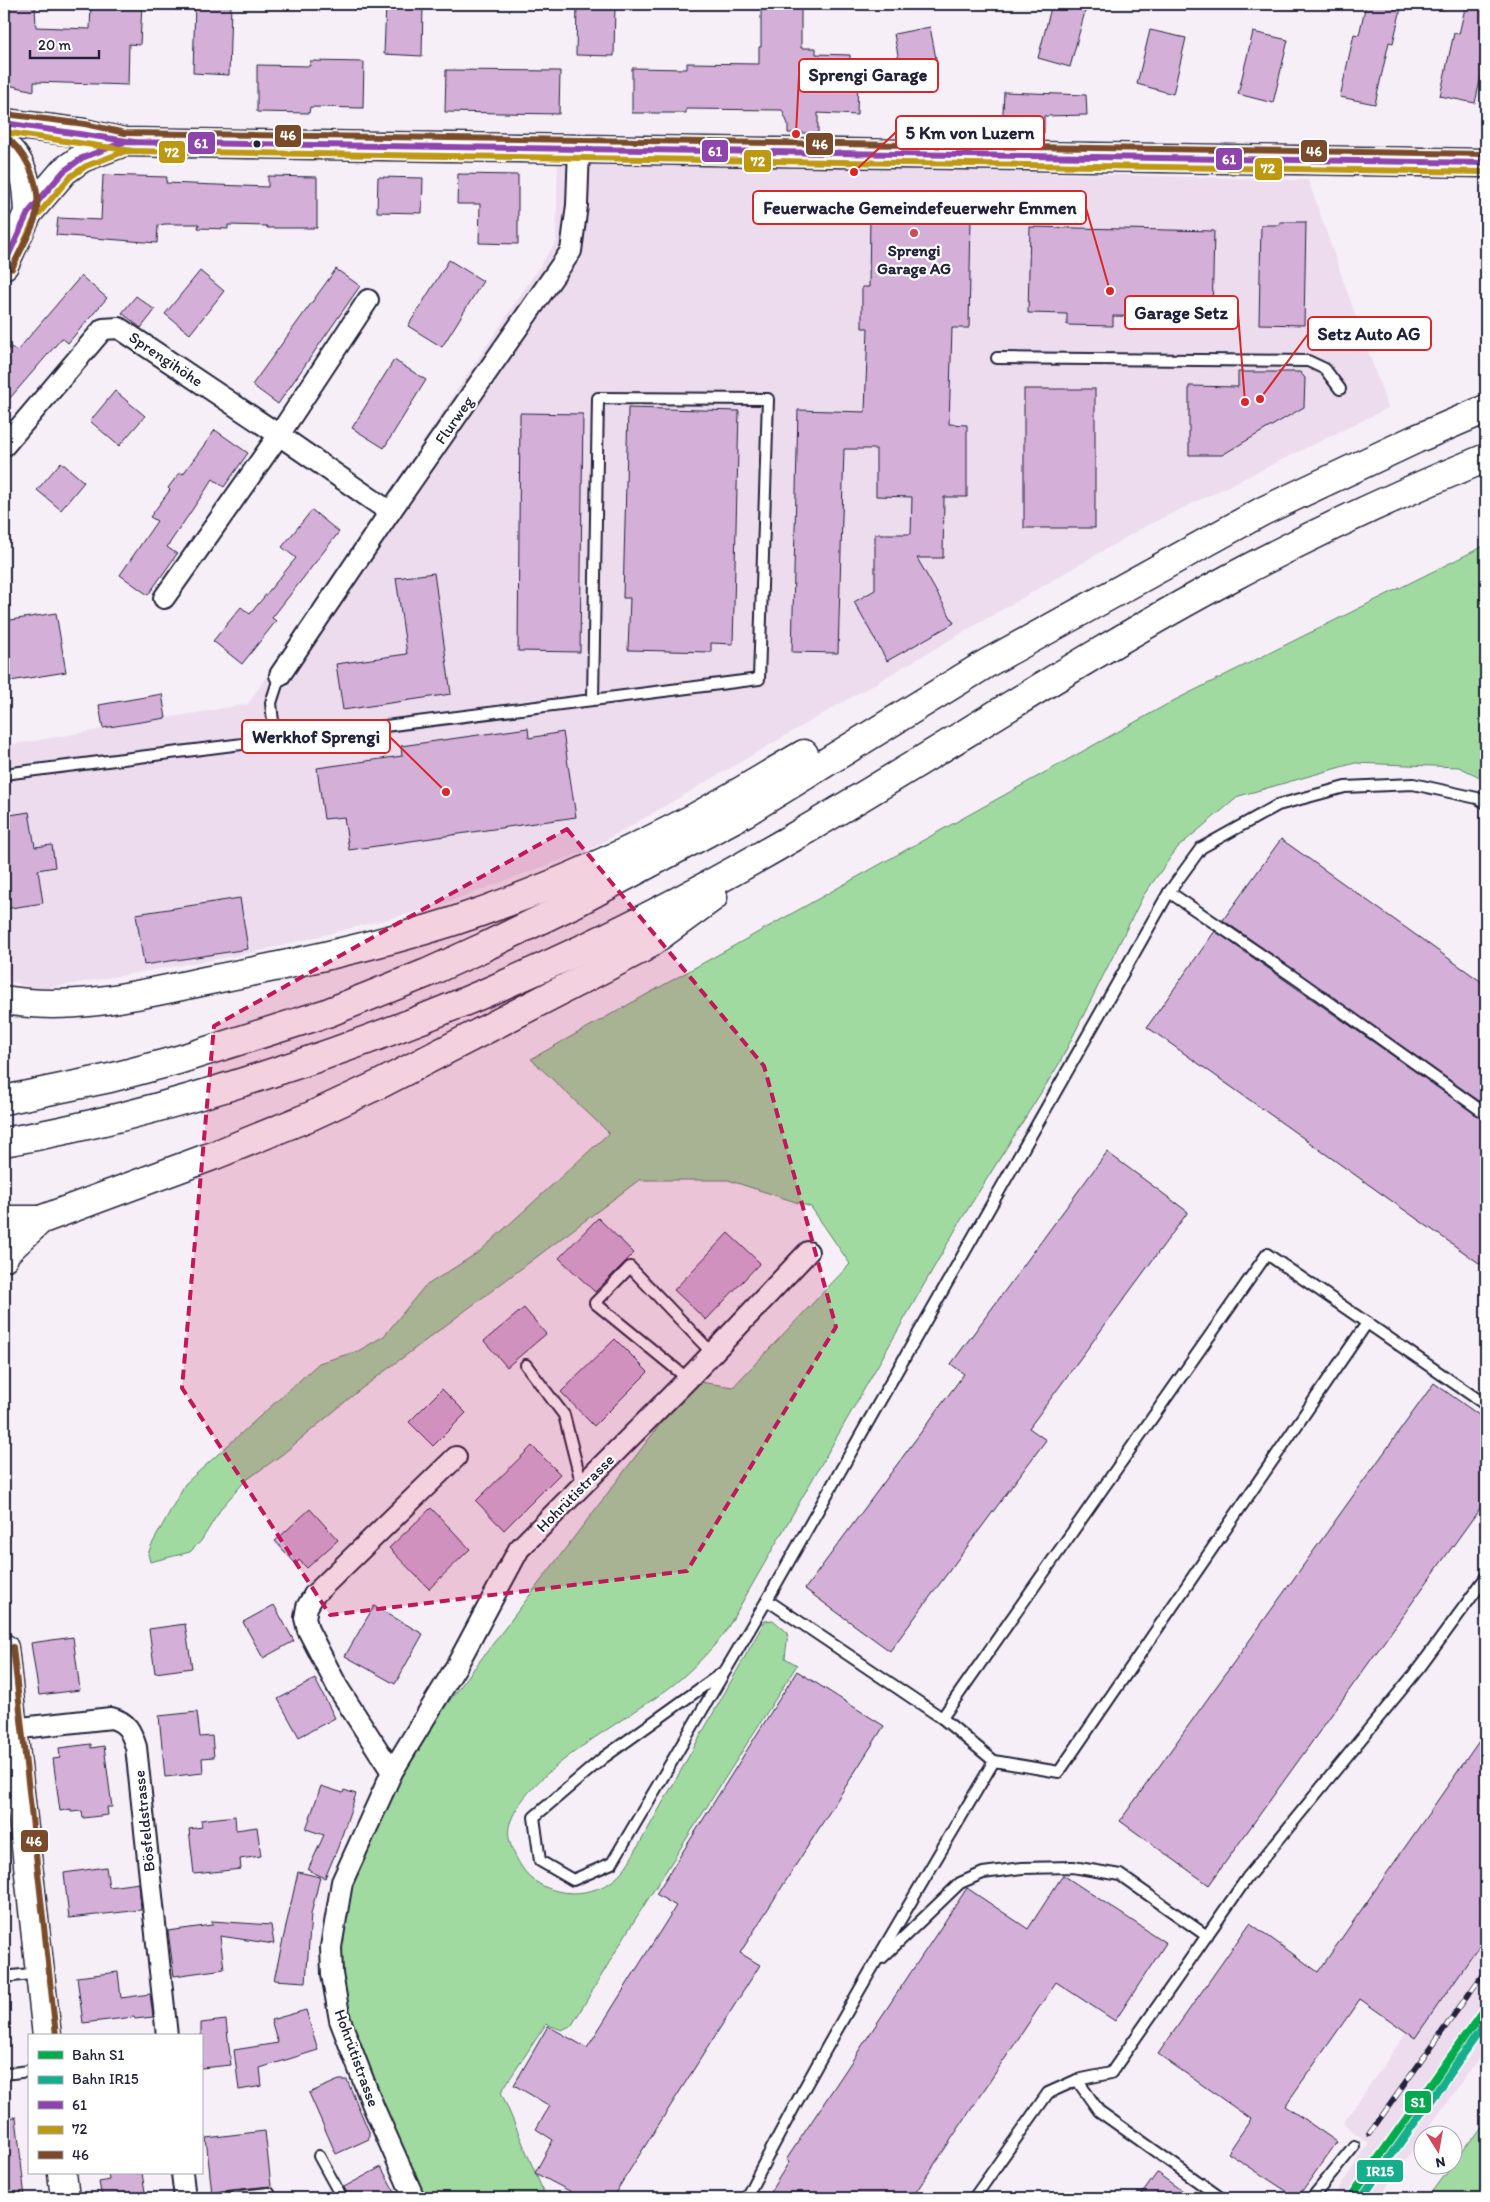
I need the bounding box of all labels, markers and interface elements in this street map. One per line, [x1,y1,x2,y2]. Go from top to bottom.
scale bar [30,28,99,60]
text: 20 m [38,36,72,54]
callout: Sprengi Garage [799,59,938,92]
text: Sprengi Garage [809,64,928,86]
callout: 5 Km von Luzern [896,116,1044,149]
text: 5 Km von Luzern [906,122,1035,144]
line badge: 46 [274,124,302,148]
text: 46 [280,127,296,144]
line badge: 61 [187,131,216,155]
line badge: 46 [805,132,834,156]
text: 61 [194,135,208,152]
text: 46 [812,136,828,153]
unlabelled marker [252,139,262,149]
line badge: 61 [701,139,729,163]
line badge: 46 [1300,139,1328,163]
line badge: 72 [158,140,186,164]
text: 61 [708,143,722,160]
text: 46 [1306,143,1322,160]
text: 72 [164,144,180,161]
line badge: 61 [1215,147,1243,171]
line badge: 72 [743,149,772,173]
text: 61 [1222,151,1236,168]
text: 72 [750,153,766,170]
line badge: 72 [1254,157,1283,181]
text: 72 [1260,160,1276,177]
callout: Feuerwache Gemeindefeuerwehr Emmen [753,191,1086,224]
text: Feuerwache Gemeindefeuerwehr Emmen [763,197,1078,219]
marker: Sprengi Garage AG [908,227,920,239]
place label: Sprengi Garage AG [877,241,951,279]
callout: Garage Setz [1125,296,1238,329]
text: Garage Setz [1134,302,1228,324]
callout: Setz Auto AG [1308,317,1431,350]
text: Setz Auto AG [1318,323,1420,345]
street label: Sprengihöhe [125,327,207,391]
street label: Flurweg [431,392,478,448]
callout: Werkhof Sprengi [242,720,390,753]
text: Werkhof Sprengi [252,726,380,748]
street label: Hohrütistrasse [532,1450,618,1536]
street label: Bösfeldstrasse [129,1769,159,1873]
line badge: 46 [20,1829,49,1853]
text: 46 [26,1833,42,1850]
street label: Hohrütistrasse [331,2007,383,2109]
legend [28,2034,202,2174]
text: Bahn S1 [72,2046,124,2064]
text: Bahn IR15 [72,2070,139,2088]
line badge: S1 [1404,2090,1432,2114]
text: S1 [1411,2094,1426,2111]
text: 61 [72,2096,87,2114]
text: 72 [72,2120,87,2138]
north arrow [1412,2124,1462,2174]
text: 46 [72,2146,89,2164]
text: N [1434,2153,1447,2172]
line badge: IR15 [1356,2159,1404,2183]
text: IR15 [1366,2163,1394,2180]

